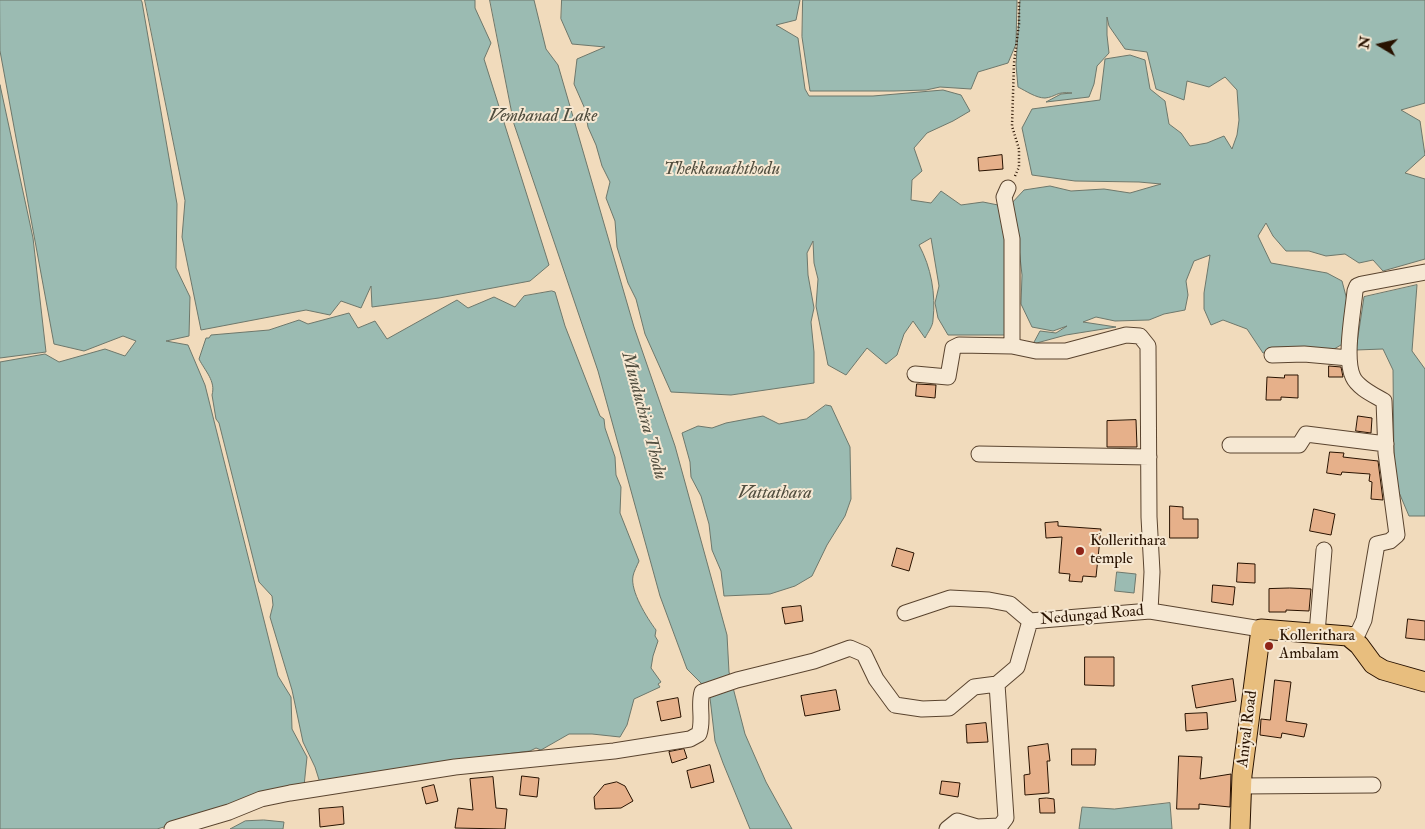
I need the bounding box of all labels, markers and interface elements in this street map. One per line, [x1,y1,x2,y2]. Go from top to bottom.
north arrow [1355,20,1405,70]
text: N [1355,35,1374,50]
water label: Vembanad Lake [489,106,597,128]
water label: Thekkanaththodu [664,159,780,181]
water label: Munduchira Thodu [616,350,670,482]
water label: Vattathara [738,483,812,505]
place label: Kollerithara temple [1090,532,1166,570]
marker: Kollerithara temple [1074,545,1086,557]
street label: Nedungad Road [1039,602,1145,630]
place label: Kollerithara Ambalam [1279,627,1355,665]
marker: Kollerithara Ambalam [1263,640,1275,652]
street label: Aniyal Road [1234,690,1262,768]

